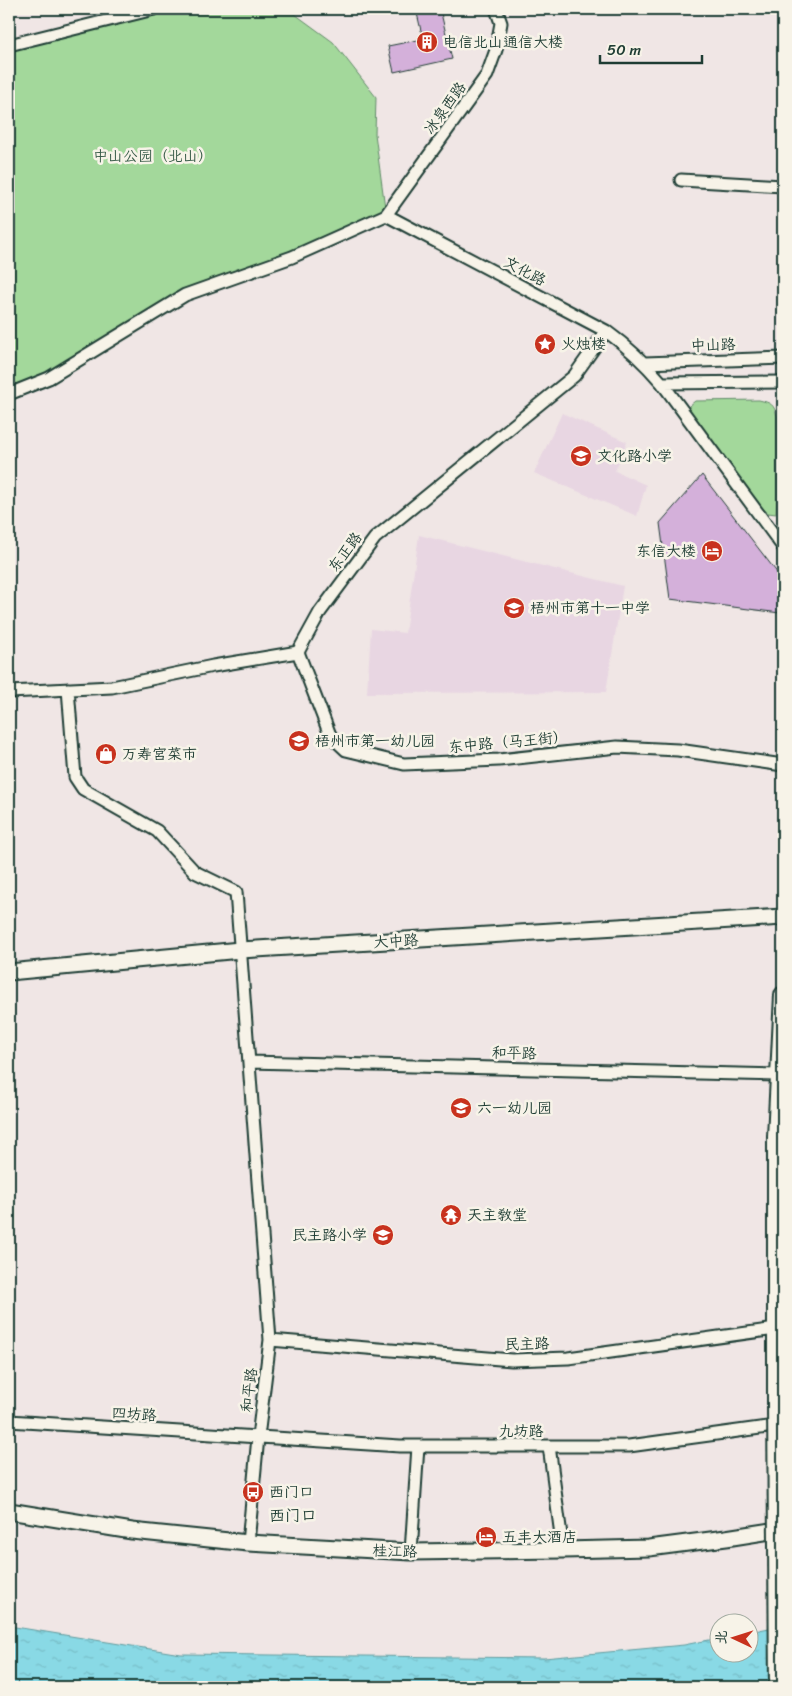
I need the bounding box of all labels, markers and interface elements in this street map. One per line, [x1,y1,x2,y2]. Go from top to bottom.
place label: 电信北山通信大楼 [443,29,563,55]
building icon: 电信北山通信大楼 [415,30,439,54]
scale bar [600,32,702,64]
text: 50 m [607,37,642,63]
street label: 冰泉西路 [417,76,473,140]
park label: 中山公园（北山） [93,143,213,169]
street label: 文化路 [499,249,551,293]
place label: 火烛楼 [561,331,606,357]
street label: 中山路 [690,331,736,359]
place icon: 火烛楼 [533,332,557,356]
place label: 文化路小学 [597,443,672,469]
school or university icon: 文化路小学 [569,444,593,468]
street label: 东正路 [321,526,369,578]
place label: 东信大楼 [636,538,696,564]
hotel icon: 东信大楼 [700,539,724,563]
place label: 梧州市第十一中学 [530,595,650,621]
school or university icon: 梧州市第十一中学 [502,596,526,620]
street label: 东中路（马王街） [447,724,569,760]
place label: 梧州市第一幼儿园 [315,728,435,754]
school or university icon: 梧州市第一幼儿园 [287,729,311,753]
place label: 万寿宫菜市 [122,741,197,767]
shop icon: 万寿宫菜市 [94,742,118,766]
street label: 大中路 [373,927,419,955]
street label: 和平路 [491,1040,537,1066]
place label: 六一幼儿园 [477,1095,552,1121]
school or university icon: 六一幼儿园 [449,1096,473,1120]
place label: 天主教堂 [467,1202,527,1228]
temple icon: 天主教堂 [439,1203,463,1227]
place label: 民主路小学 [292,1222,367,1248]
school or university icon: 民主路小学 [371,1223,395,1247]
street label: 民主路 [504,1331,550,1357]
street label: 和平路 [233,1366,265,1414]
street label: 四坊路 [111,1399,157,1429]
street label: 九坊路 [498,1418,544,1444]
place label: 西门口 [269,1479,314,1505]
bus stop icon: 西门口 [241,1480,265,1504]
district label: 西门口 [269,1501,317,1530]
place label: 五丰大酒店 [502,1524,577,1550]
hotel icon: 五丰大酒店 [474,1525,498,1549]
street label: 桂江路 [372,1537,418,1565]
north arrow [710,1614,760,1664]
text: 北 [709,1629,734,1645]

